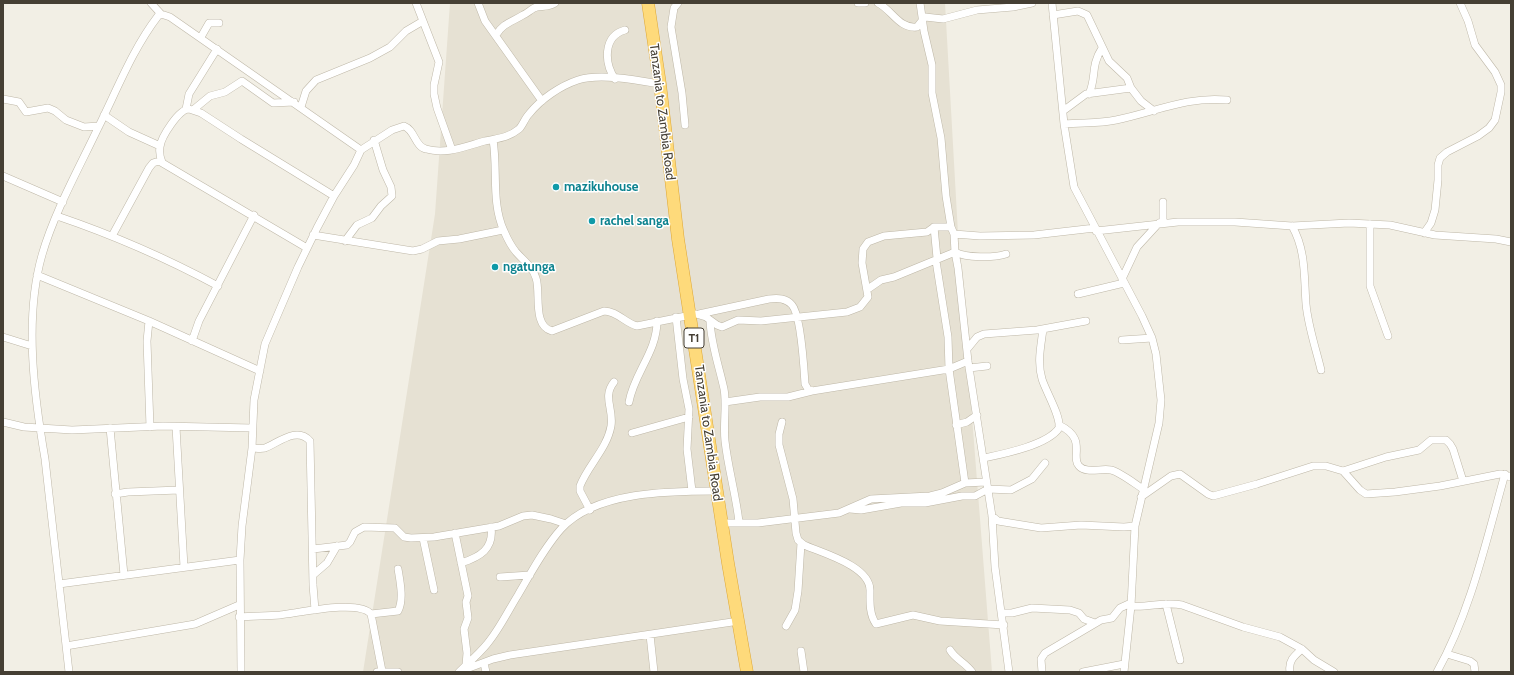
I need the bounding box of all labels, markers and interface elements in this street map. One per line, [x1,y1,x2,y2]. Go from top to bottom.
street label: Tanzania to Zambia Road [646,43,678,181]
place label: mazikuhouse [564,179,638,195]
marker: mazikuhouse [551,182,561,192]
place label: rachel sanga [600,213,669,229]
marker: rachel sanga [587,216,597,226]
place label: ngatunga [503,259,555,275]
marker: ngatunga [490,262,500,272]
road number: T1 [684,328,704,348]
street label: Tanzania to Zambia Road [691,364,725,502]

